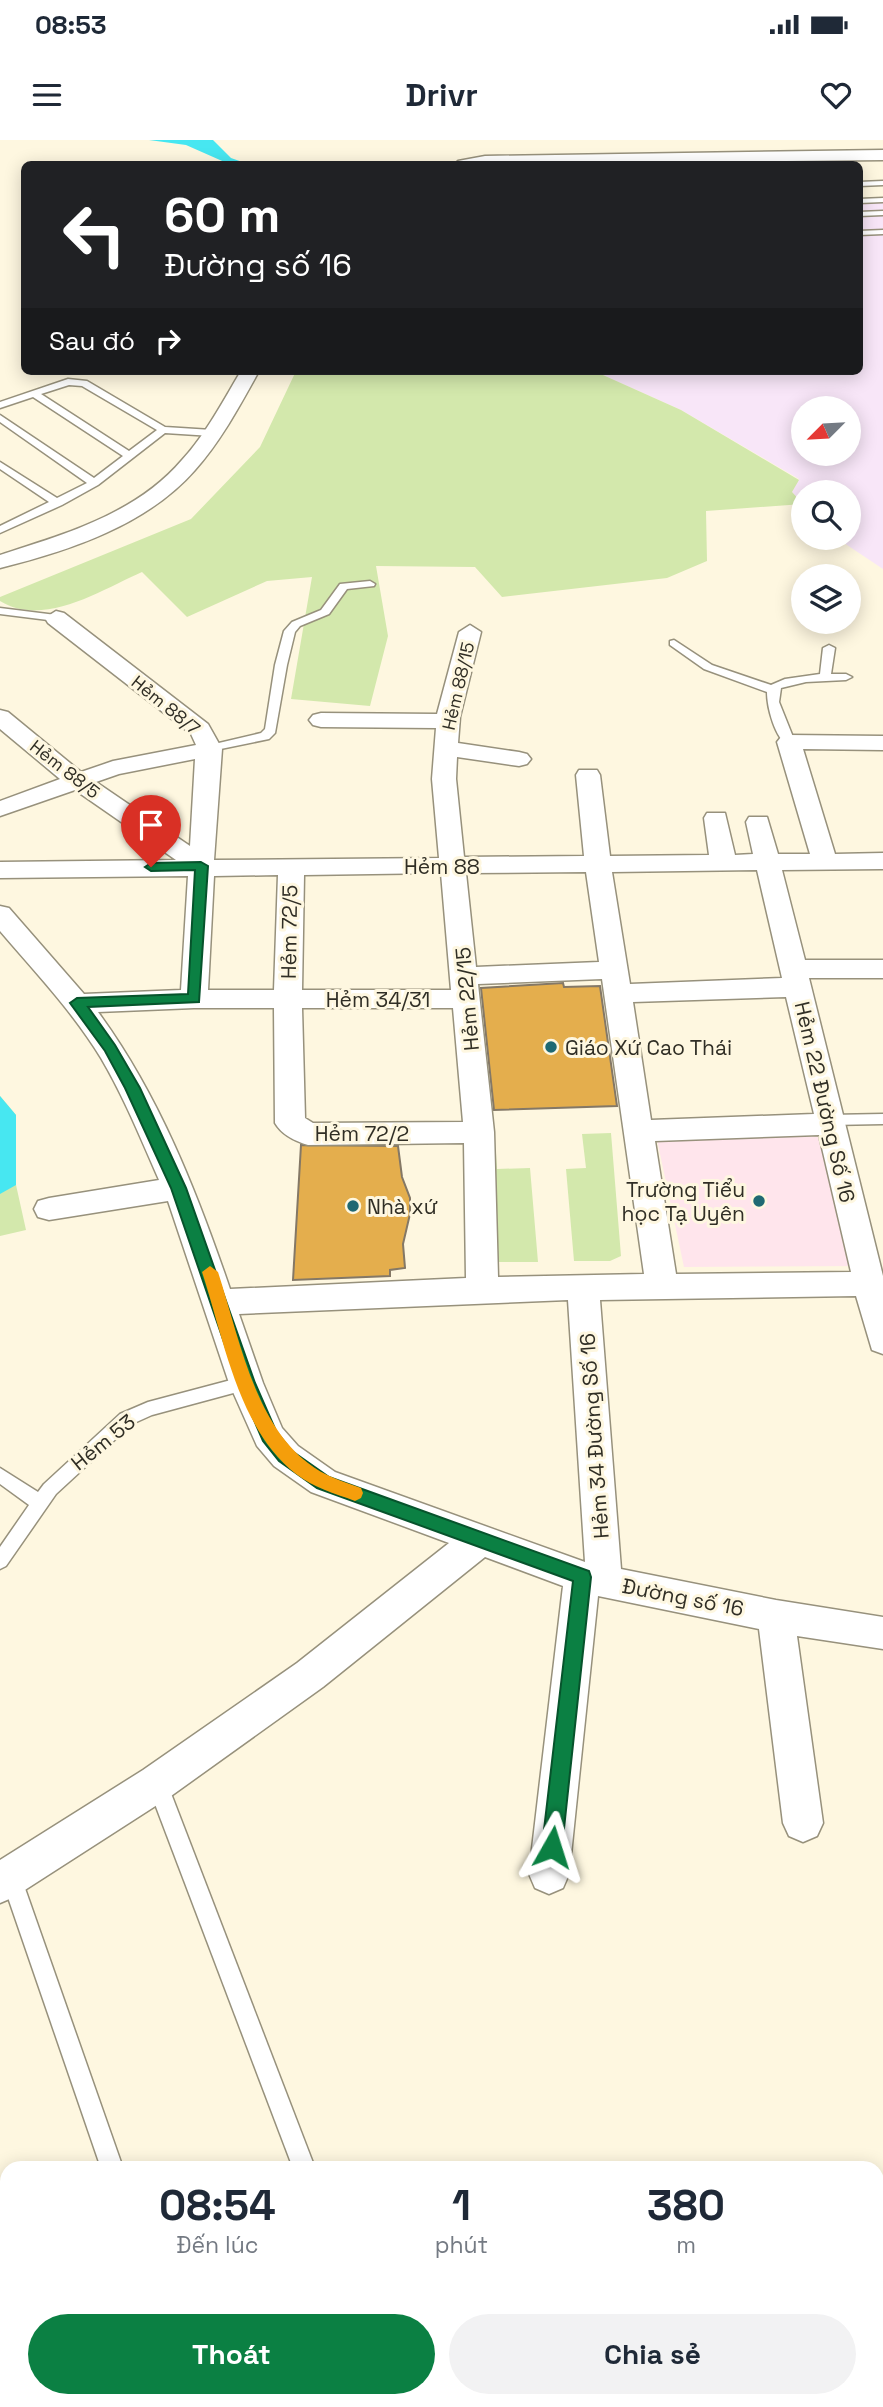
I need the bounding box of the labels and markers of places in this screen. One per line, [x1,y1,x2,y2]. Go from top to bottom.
pin [121,795,181,867]
place label: Giáo Xứ Cao Thái [565,1034,732,1061]
marker: Giáo Xứ Cao Thái [543,1039,559,1055]
place label: Trường Tiểu học Tạ Uyên [622,1176,745,1227]
place label: Nhà xứ [367,1193,438,1220]
marker: Trường Tiểu học Tạ Uyên [751,1193,767,1209]
marker: Nhà xứ [345,1198,361,1214]

